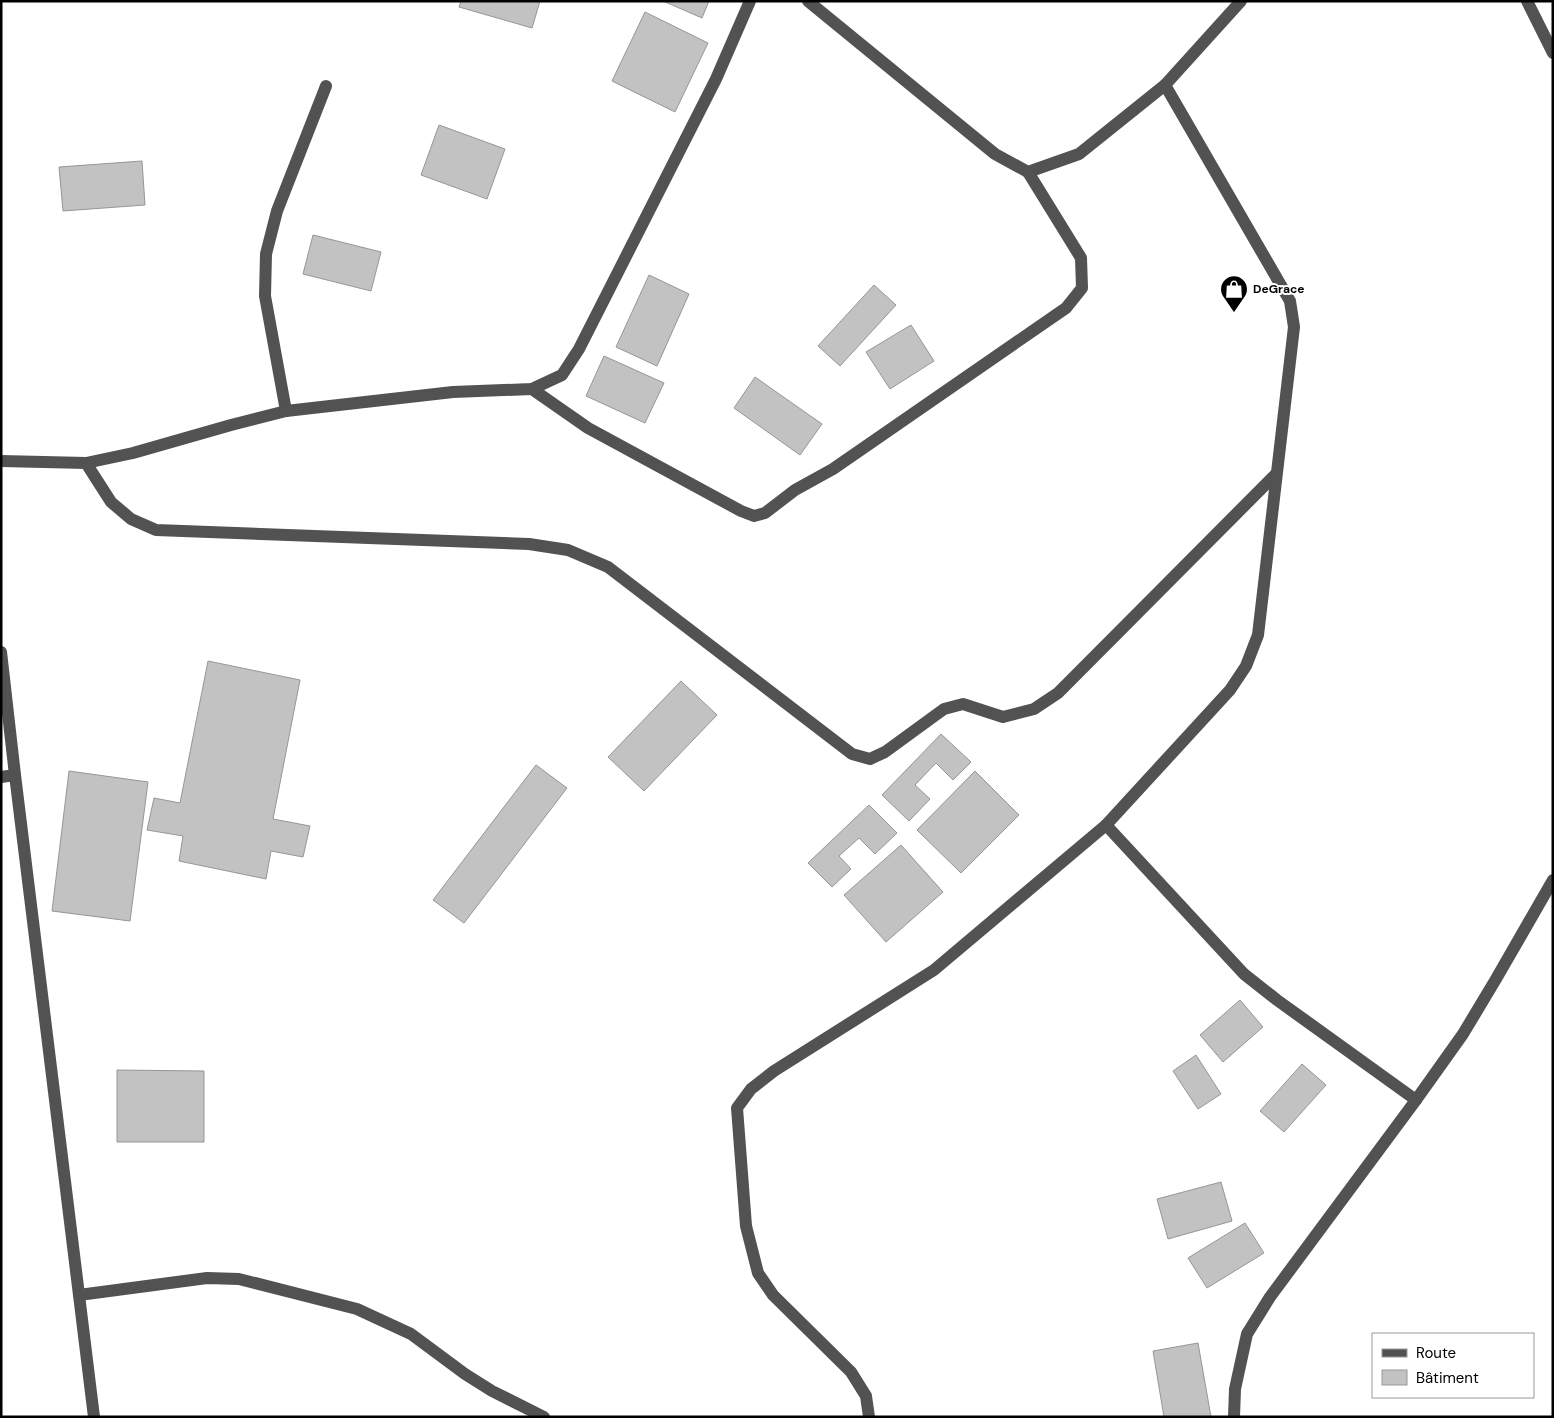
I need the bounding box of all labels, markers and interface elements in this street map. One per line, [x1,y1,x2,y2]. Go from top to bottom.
shop icon: DeGrace [1219,274,1249,313]
place label: DeGrace [1253,281,1305,297]
legend [1372,1333,1534,1398]
text: Route [1416,1343,1456,1363]
text: Bâtiment [1416,1368,1479,1388]

